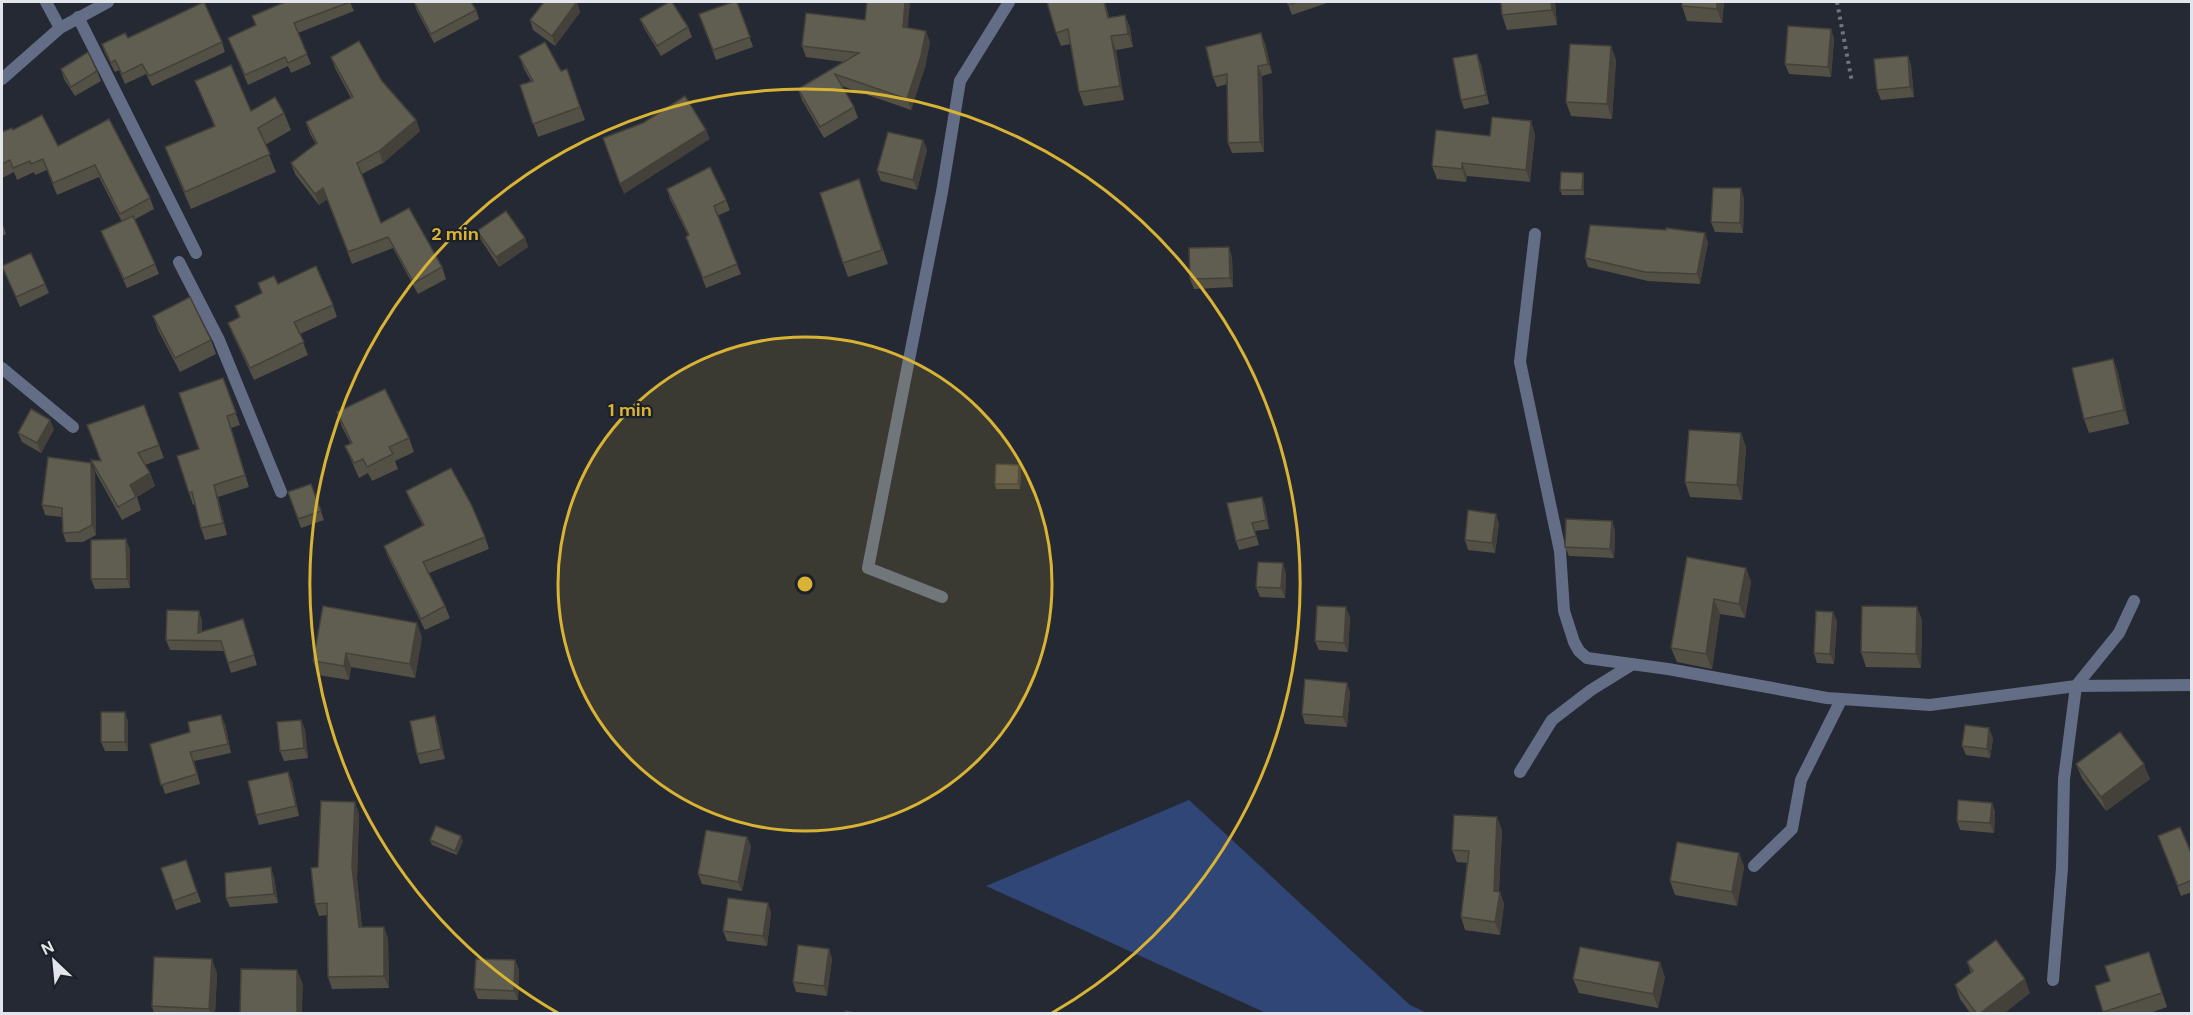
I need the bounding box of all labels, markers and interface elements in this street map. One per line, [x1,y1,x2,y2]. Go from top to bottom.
text: 2 min [431,222,479,246]
text: 1 min [608,398,652,422]
centre of rings [795,574,815,594]
north arrow [24,931,84,991]
text: N [38,936,57,960]

